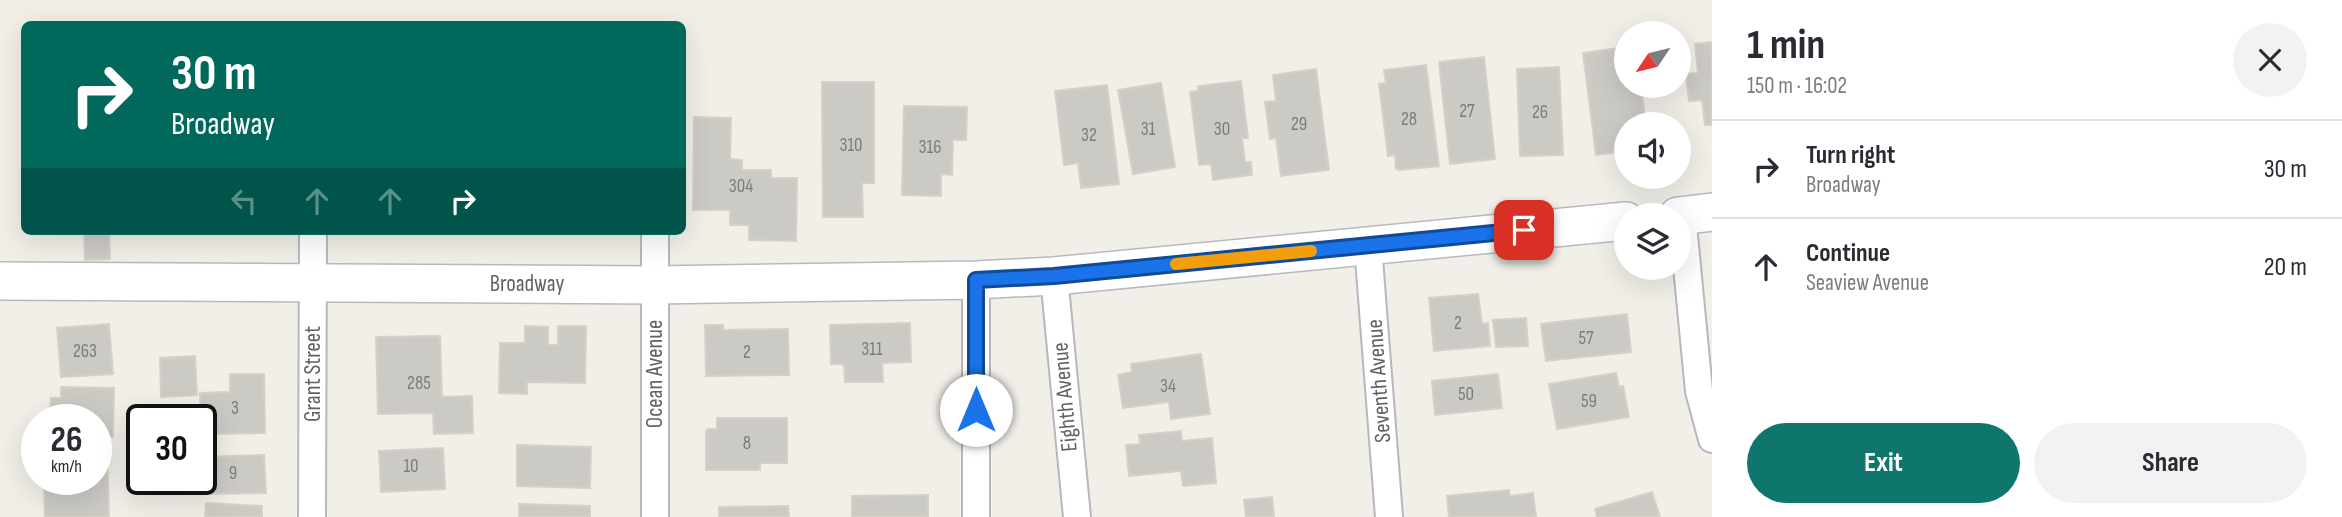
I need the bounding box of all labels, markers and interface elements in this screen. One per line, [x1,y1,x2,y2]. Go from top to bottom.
text: 1 min [1747,20,1825,71]
north arrow [1614,21,1690,98]
map controls [1614,21,1691,280]
button: close [2233,23,2307,97]
text: 30 m [171,45,256,104]
icon: right [56,49,147,140]
text: 150 m · 16:02 [1747,72,1847,100]
house number: 27 [1459,100,1475,123]
house number: 26 [1532,101,1548,124]
text: Broadway [171,105,275,144]
house number: 28 [1401,108,1417,131]
button: sound [1614,112,1691,189]
house number: 29 [1291,113,1307,136]
house number: 31 [1141,118,1156,141]
house number: 30 [1214,118,1230,141]
house number: 32 [1081,124,1097,147]
house number: 310 [839,134,863,157]
house number: 316 [919,136,941,159]
text: Turn right [1806,140,1895,171]
icon: right [1747,150,1785,188]
text: 30 m [2264,154,2307,185]
text: Broadway [1806,171,1881,199]
house number: 304 [729,175,753,198]
icon: left [225,182,263,220]
icon: ahead [298,182,336,220]
icon: ahead [371,182,409,220]
icon: right [444,182,482,220]
pin [1494,200,1554,260]
button: layers [1614,203,1691,280]
icon: arrive [1505,211,1543,249]
text: Continue [1806,238,1890,269]
icon: ahead [1747,248,1785,286]
text: 20 m [2264,252,2307,283]
text: Seaview Avenue [1806,269,1929,297]
street label: Broadway [490,270,564,298]
house number: 2 [1454,312,1462,335]
street label: Seventh Avenue [1361,318,1397,444]
street label: Ocean Avenue [641,320,669,428]
street label: Grant Street [299,326,327,422]
house number: 57 [1578,327,1594,350]
house number: 311 [861,338,883,361]
house number: 263 [73,340,97,363]
house number: 2 [743,341,751,364]
street label: Eighth Avenue [1046,341,1084,453]
house number: 285 [407,372,431,395]
position arrow [939,373,1013,447]
house number: 34 [1160,375,1176,398]
house number: 50 [1458,383,1474,406]
house number: 59 [1581,390,1597,413]
house number: 3 [231,397,239,420]
speed limit sign: 30 [126,404,217,495]
text: 26 [51,419,82,462]
button: Exit [1747,423,2020,503]
button: Share [2034,423,2307,503]
house number: 8 [743,432,751,455]
house number: 10 [403,455,419,478]
text: km/h [51,456,82,477]
house number: 9 [229,462,237,485]

